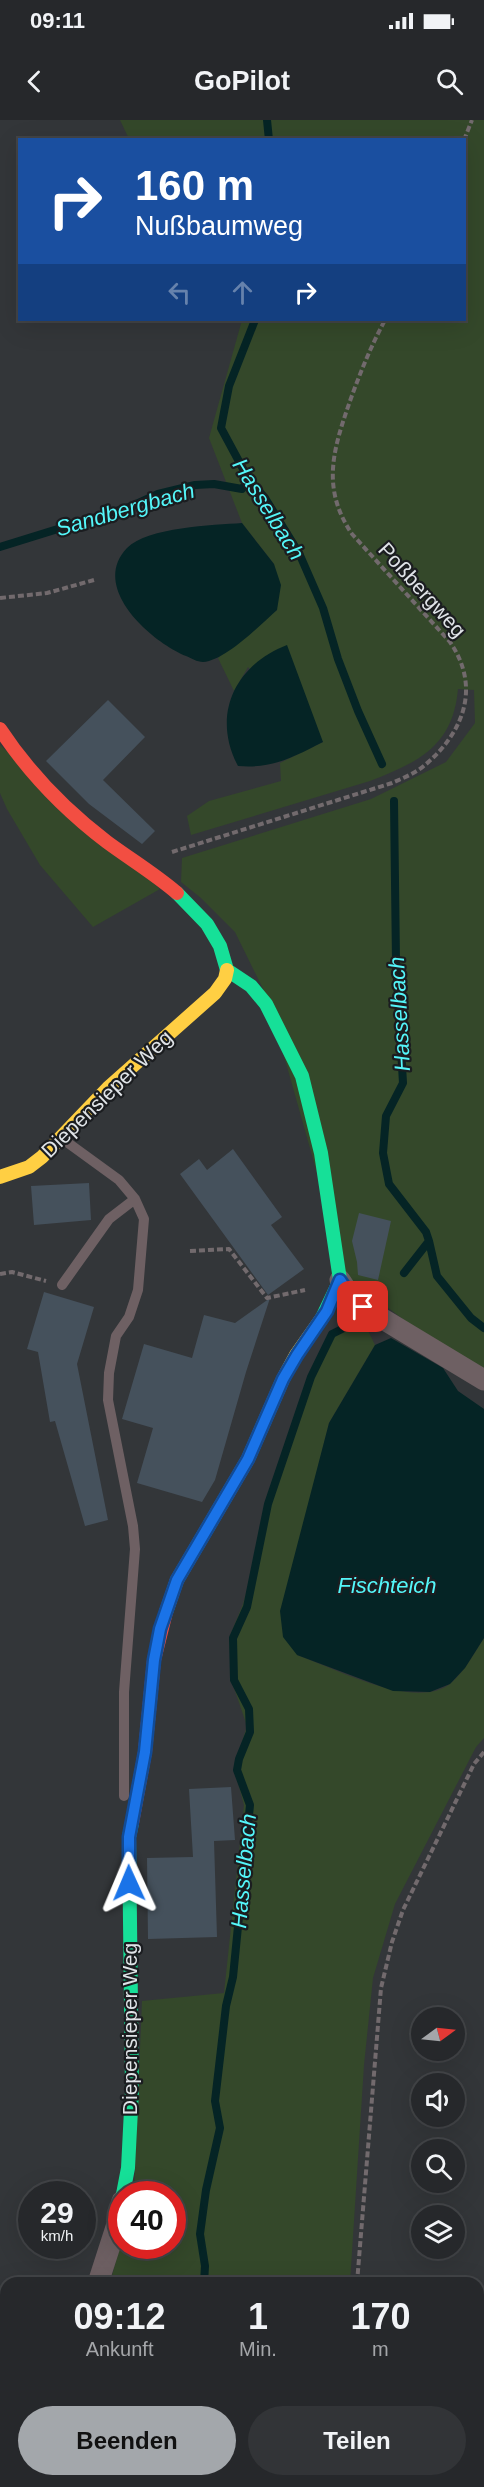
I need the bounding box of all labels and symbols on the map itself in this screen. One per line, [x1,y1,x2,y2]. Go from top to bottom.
water label: Hasselbach [228,454,310,565]
water label: Sandbergbach [53,478,197,541]
street label: Poßbergweg [374,538,471,642]
water label: Hasselbach [384,956,415,1072]
street label: Diepensieper Weg [37,1025,177,1162]
pin [337,1281,388,1332]
water label: Fischteich [337,1573,437,1598]
water label: Hasselbach [226,1813,261,1929]
position arrow [97,1851,161,1915]
street label: Diepensieper Weg [118,1943,141,2115]
north arrow [411,2007,465,2061]
speed limit sign: 40 [108,2181,186,2259]

